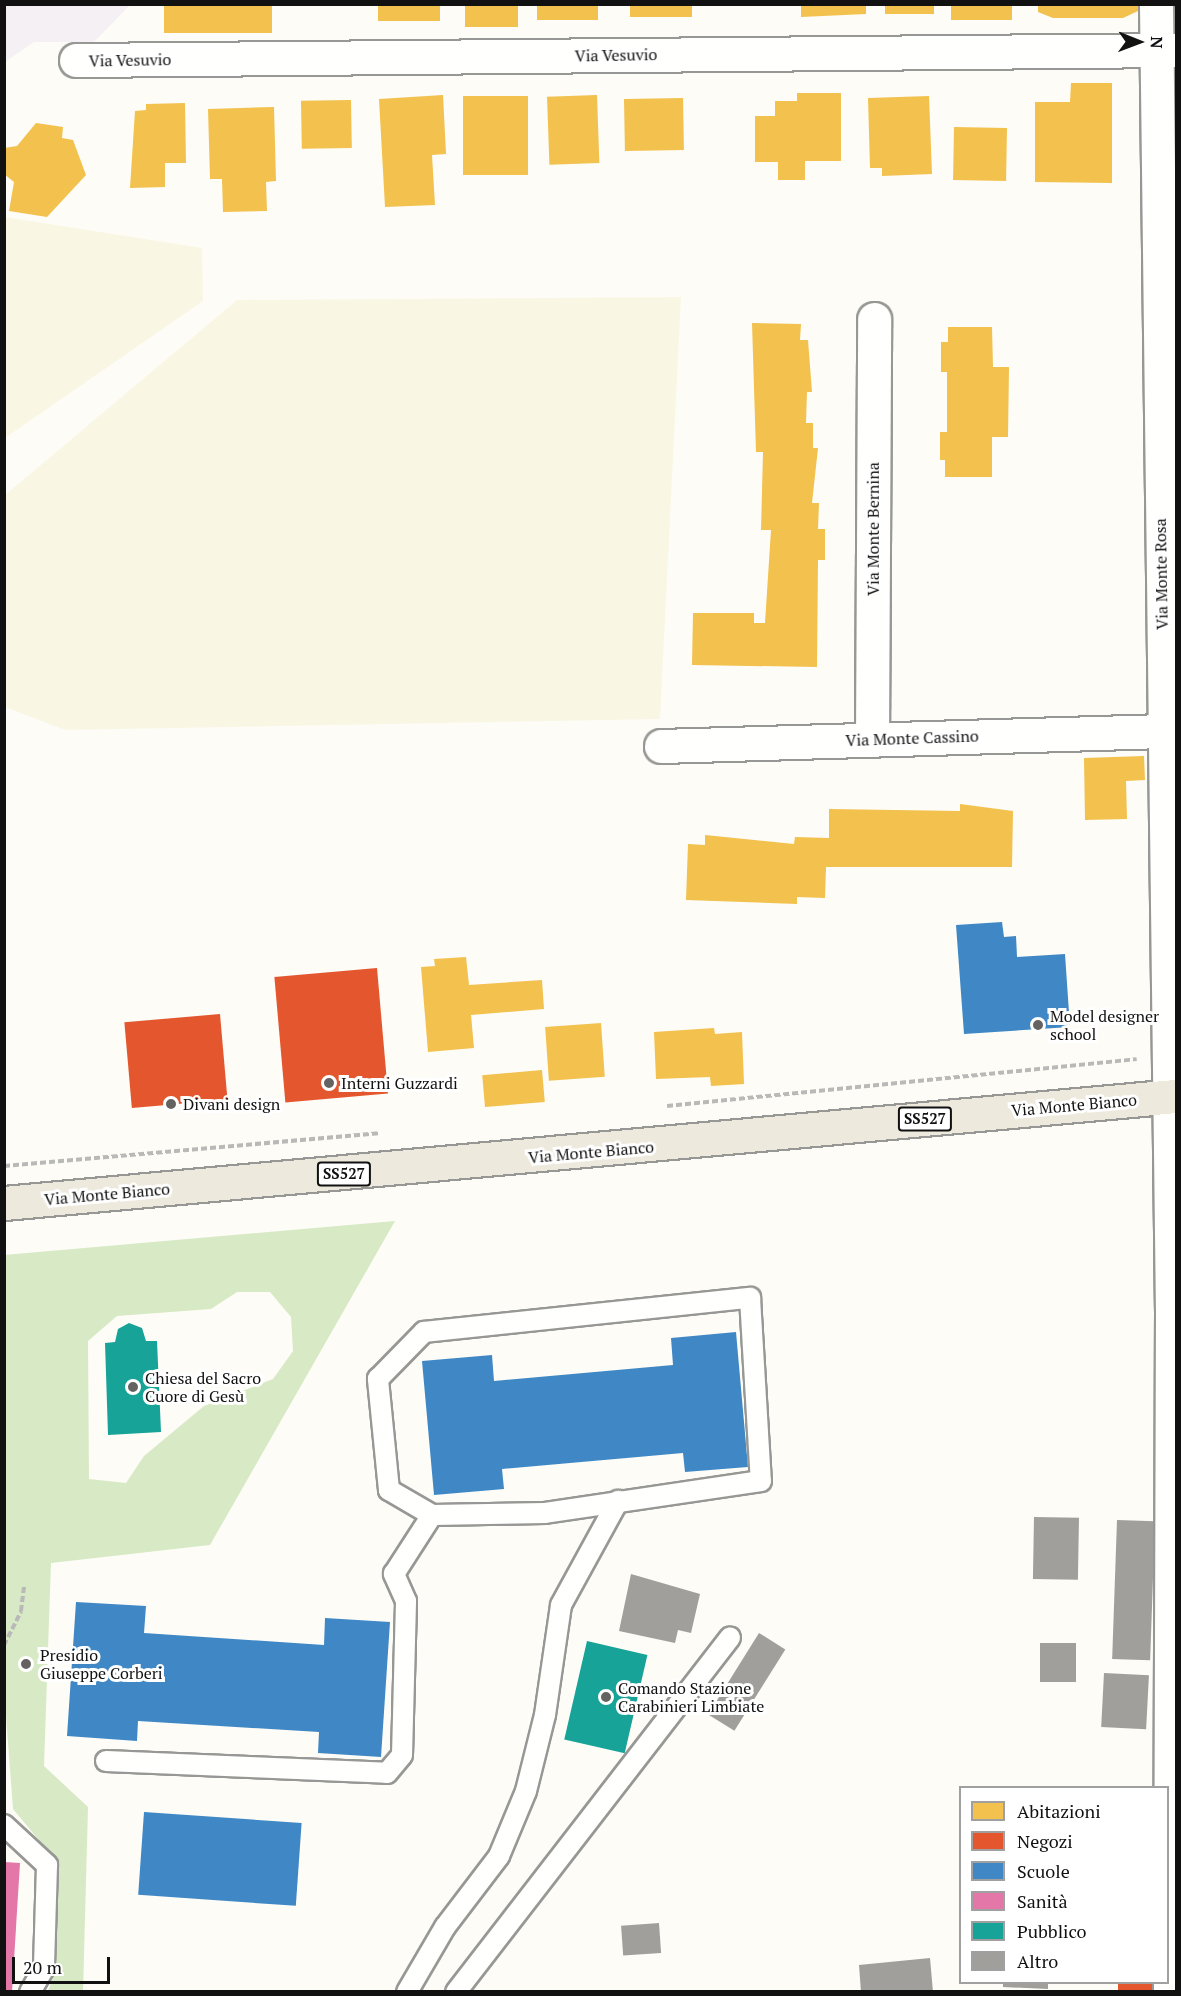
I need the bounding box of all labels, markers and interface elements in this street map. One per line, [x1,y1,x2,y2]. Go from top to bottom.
north arrow [1109,12,1169,72]
text: N [1146,36,1168,49]
street label: Via Vesuvio [574,45,658,65]
street label: Via Vesuvio [88,50,172,70]
street label: Via Monte Bernina [863,462,883,596]
street label: Via Monte Rosa [1150,518,1172,630]
street label: Via Monte Cassino [845,726,979,750]
place label: Model designer school [1050,1006,1159,1044]
marker: Model designer school [1031,1018,1045,1032]
place label: Interni Guzzardi [341,1073,458,1093]
marker: Interni Guzzardi [322,1076,336,1090]
street label: Via Monte Bianco [1010,1090,1138,1120]
place label: Divani design [183,1094,280,1114]
marker: Divani design [164,1097,178,1111]
road number: SS527 [896,1107,954,1131]
street label: Via Monte Bianco [527,1137,655,1167]
road number: SS527 [316,1162,372,1186]
street label: Via Monte Bianco [43,1179,171,1209]
place label: Chiesa del Sacro Cuore di Gesù [145,1368,261,1406]
marker: Chiesa del Sacro Cuore di Gesù [126,1380,140,1394]
place label: Presidio Giuseppe Corberi [40,1645,163,1683]
marker: Presidio Giuseppe Corberi [17,1655,35,1673]
place label: Comando Stazione Carabinieri Limbiate [618,1678,764,1716]
marker: Comando Stazione Carabinieri Limbiate [599,1690,613,1704]
legend [959,1786,1169,1984]
text: Abitazioni [1017,1799,1101,1823]
text: Negozi [1017,1829,1073,1853]
text: Scuole [1017,1859,1070,1883]
text: Sanità [1017,1889,1068,1913]
text: Pubblico [1017,1919,1087,1943]
scale bar [15,1945,112,1983]
text: Altro [1017,1949,1058,1973]
text: 20 m [23,1955,62,1979]

